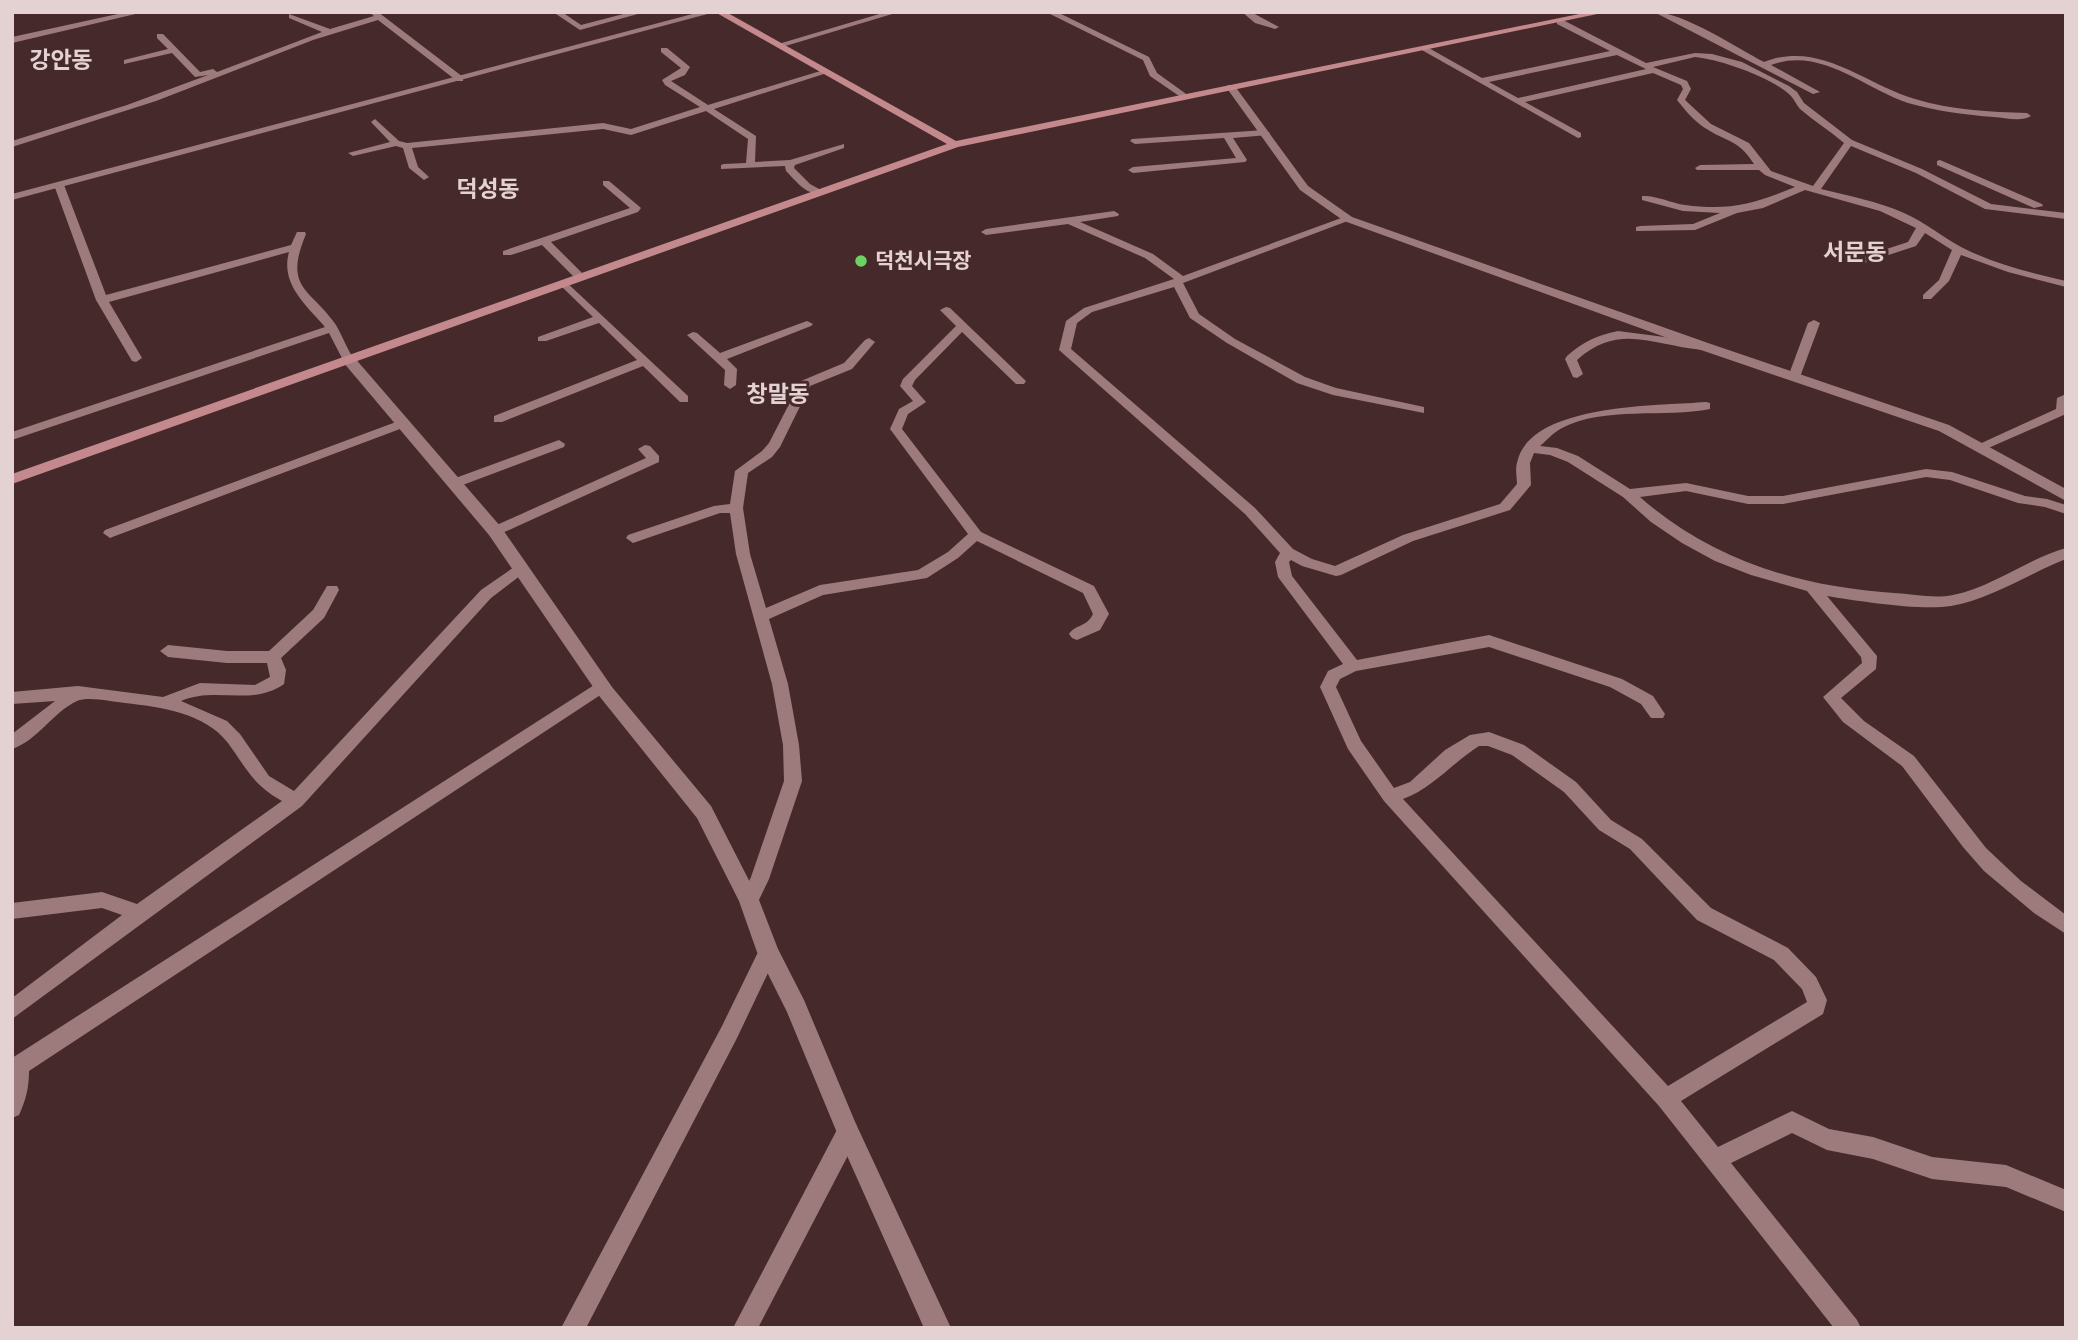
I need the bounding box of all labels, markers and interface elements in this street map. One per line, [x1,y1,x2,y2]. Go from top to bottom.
district label: 강안동 [29,43,93,75]
district label: 덕성동 [456,172,520,204]
district label: 서문동 [1823,235,1887,267]
place label: 덕천시극장 [875,246,972,274]
marker: 덕천시극장 [853,253,869,269]
district label: 창말동 [746,377,810,409]

